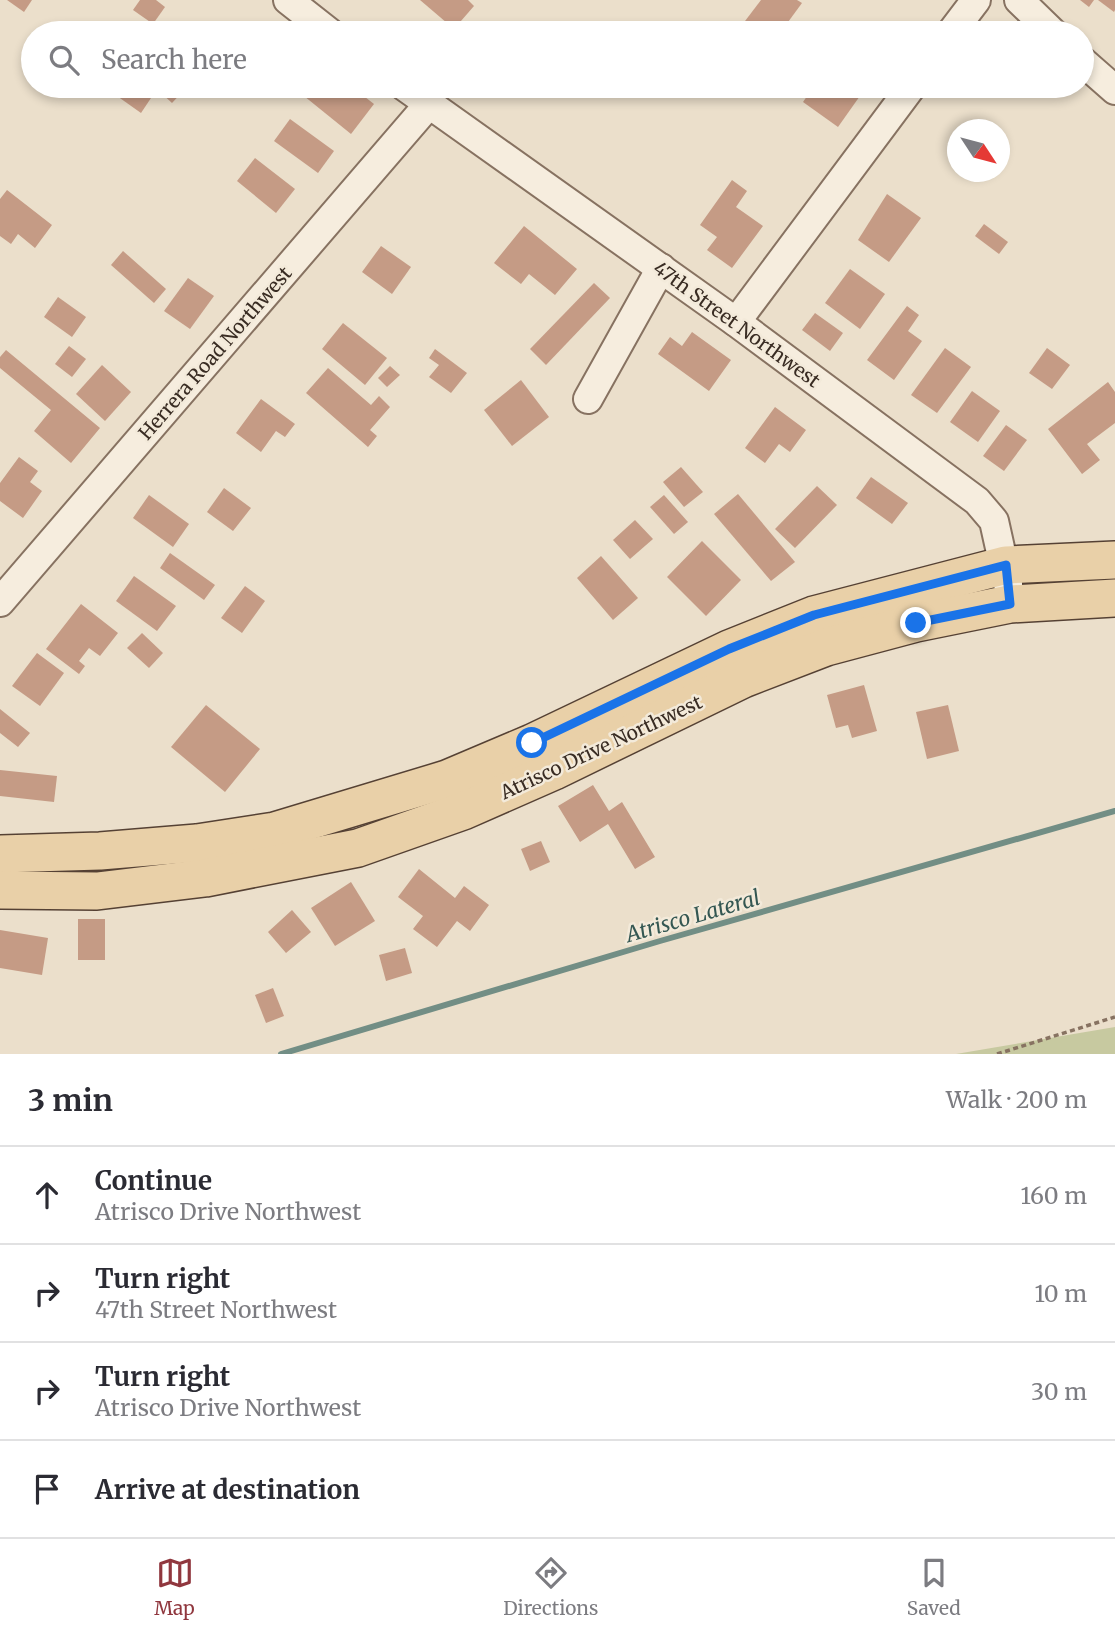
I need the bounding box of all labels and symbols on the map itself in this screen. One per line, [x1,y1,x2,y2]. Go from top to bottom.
north arrow [947,119,1010,182]
street label: 47th Street Northwest [649,256,825,393]
street label: Herrera Road Northwest [133,261,297,444]
route end [900,607,931,638]
street label: Atrisco Drive Northwest [495,689,706,805]
route start [516,727,547,758]
water label: Atrisco Lateral [621,884,763,949]

